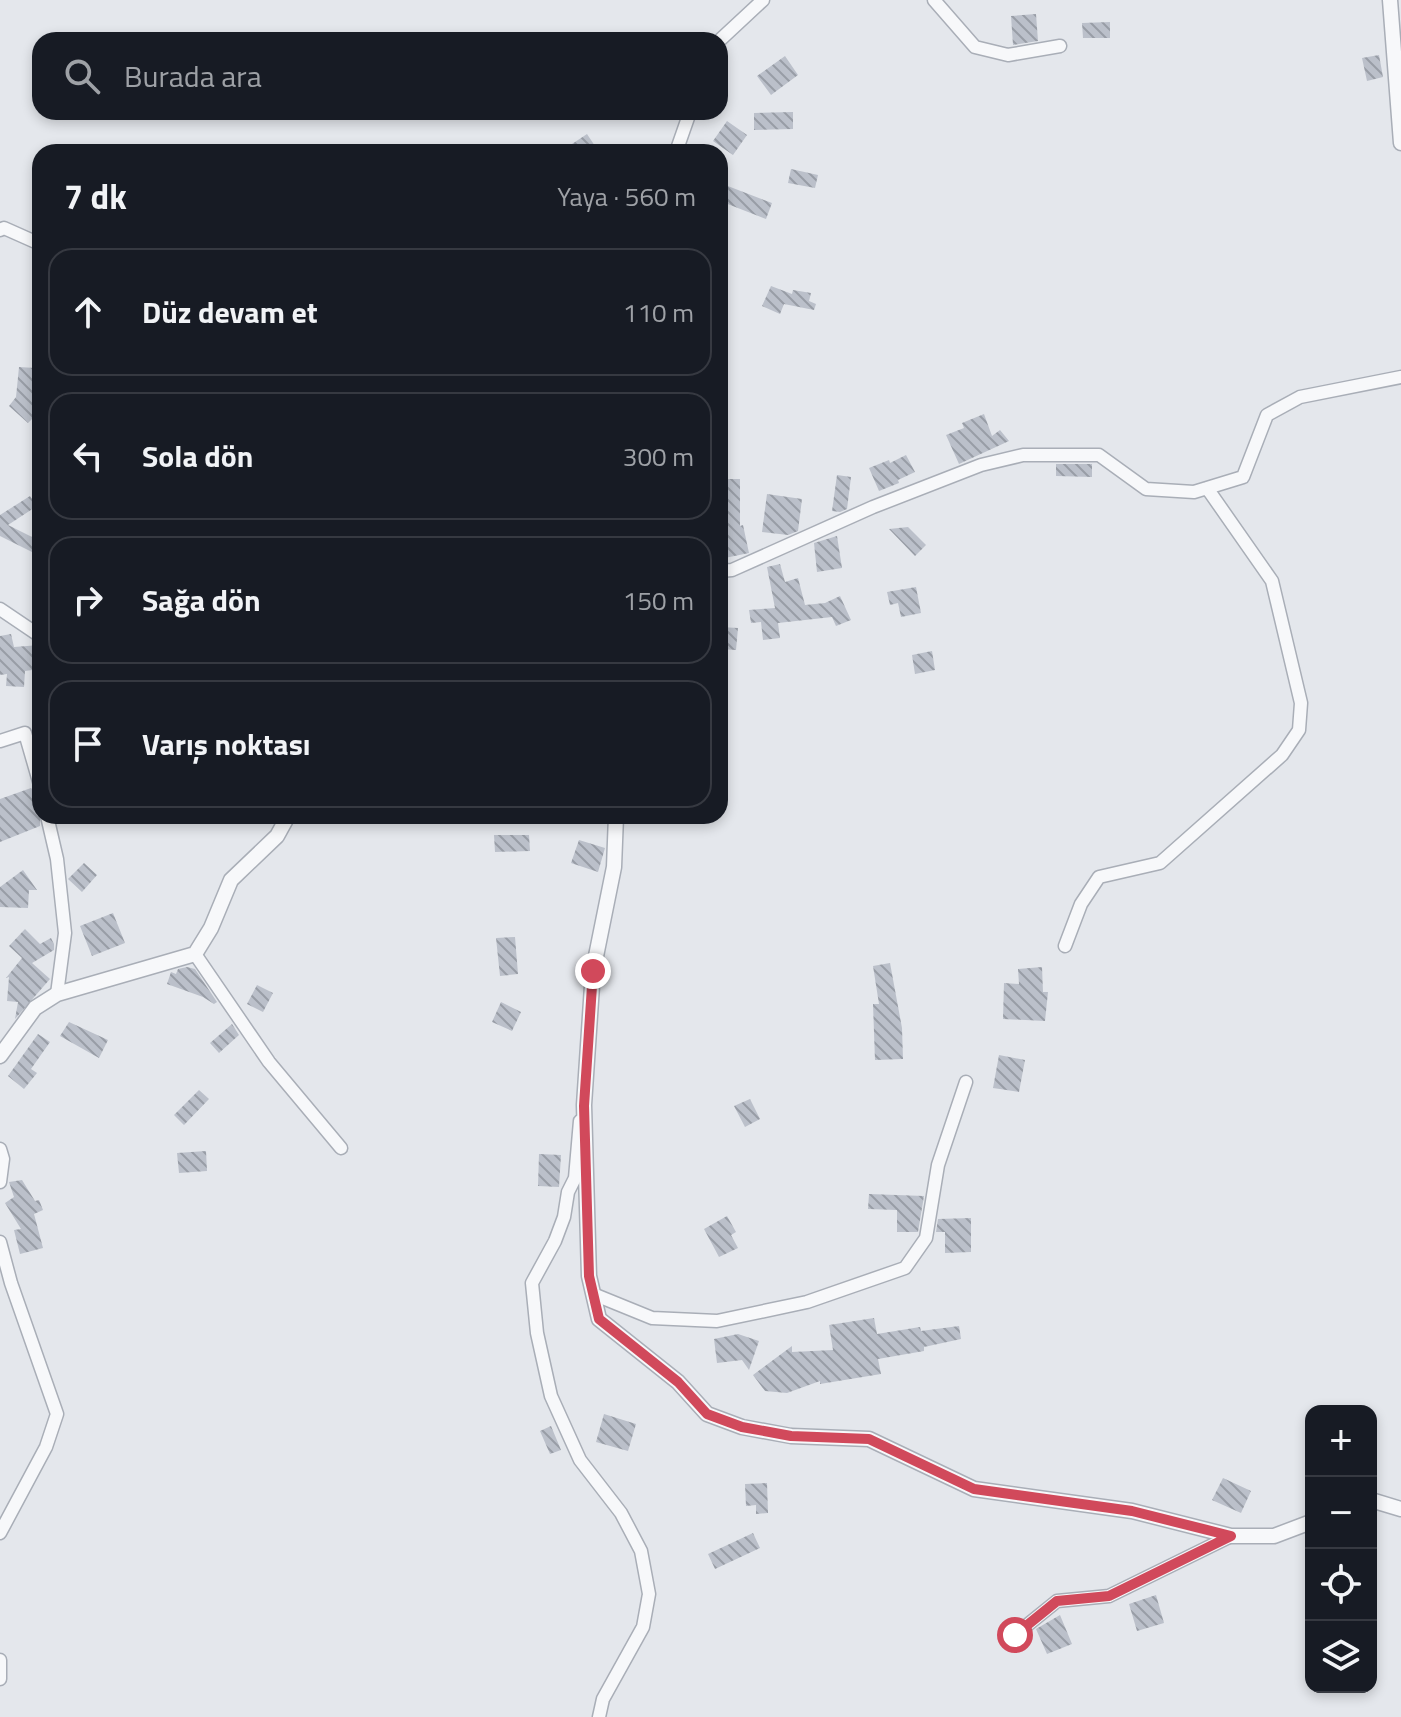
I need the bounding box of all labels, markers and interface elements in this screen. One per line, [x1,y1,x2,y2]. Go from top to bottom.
search box [32,32,728,120]
text: Burada ara [124,53,262,99]
icon: search [60,54,104,98]
text: 7 dk [64,170,127,222]
text: Yaya · 560 m [557,177,696,216]
text: Düz devam et [142,289,318,335]
icon: ahead [66,290,110,334]
text: 110 m [623,293,694,332]
text: Sola dön [142,433,253,479]
icon: left [66,434,110,478]
text: 300 m [623,437,694,476]
text: Sağa dön [142,577,261,623]
icon: right [66,578,110,622]
text: 150 m [623,581,694,620]
text: Varış noktası [142,721,311,767]
icon: arrive [66,722,110,766]
route end [575,953,611,989]
map controls [1305,1405,1377,1693]
button: + [1305,1405,1377,1477]
button: − [1305,1477,1377,1549]
button: locate [1305,1549,1377,1621]
route start [997,1617,1033,1653]
button: layers [1305,1621,1377,1693]

